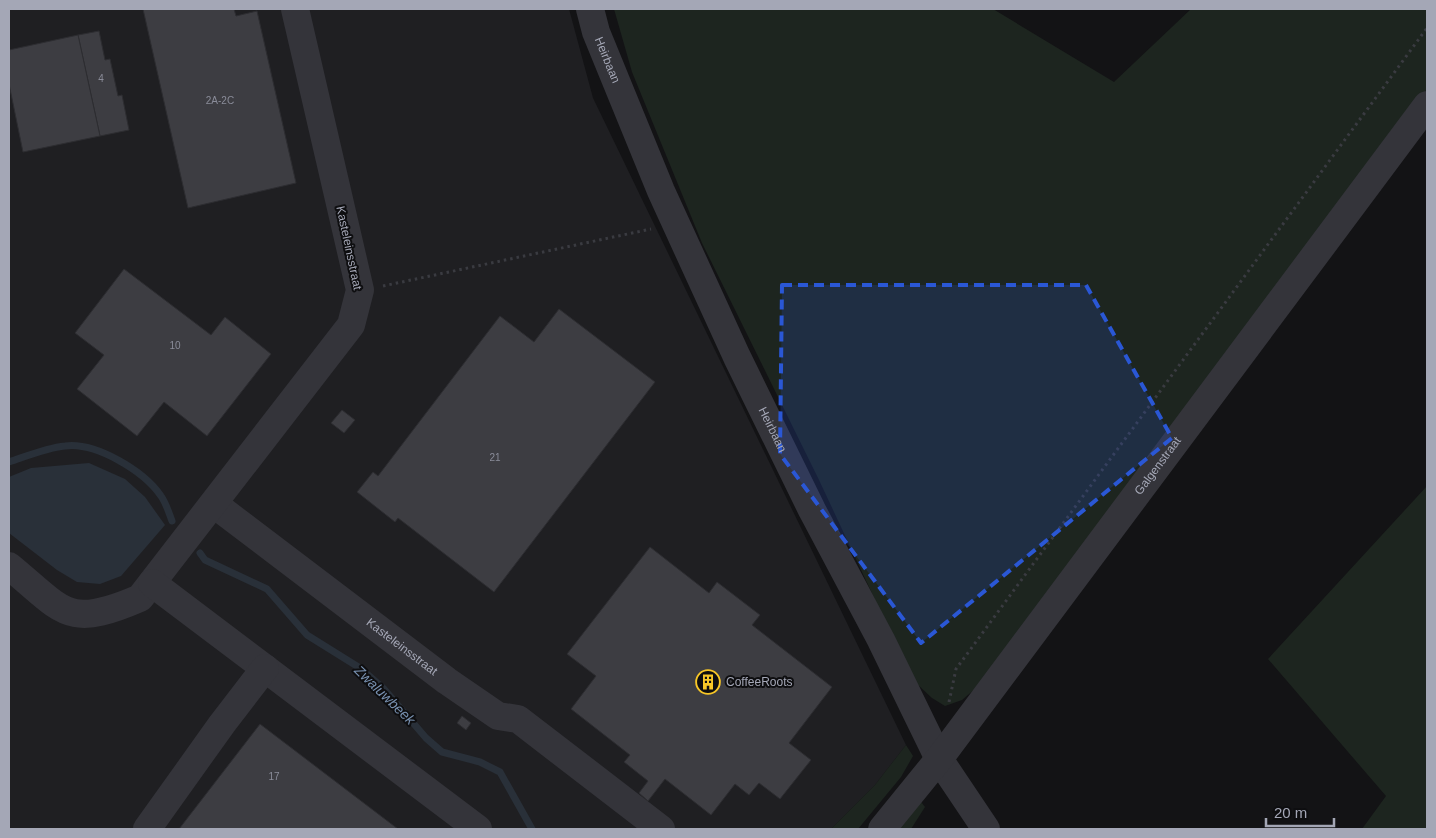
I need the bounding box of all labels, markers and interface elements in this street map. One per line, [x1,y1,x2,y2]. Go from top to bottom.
street label: Heirbaan [592,35,623,85]
house number: 4 [98,73,104,84]
house number: 2A-2C [206,95,234,106]
street label: Kasteleinsstraat [333,205,365,292]
house number: 10 [169,340,181,351]
street label: Heirbaan [756,405,790,455]
street label: Galgenstraat [1132,434,1184,498]
house number: 21 [489,452,501,463]
street label: Kasteleinsstraat [364,615,441,679]
water label: Zwaluwbeek [351,662,419,728]
building icon: CoffeeRoots [695,669,721,695]
place label: CoffeeRoots [726,675,793,689]
house number: 17 [268,771,280,782]
scale bar [1266,796,1334,828]
text: 20 m [1274,804,1307,821]

